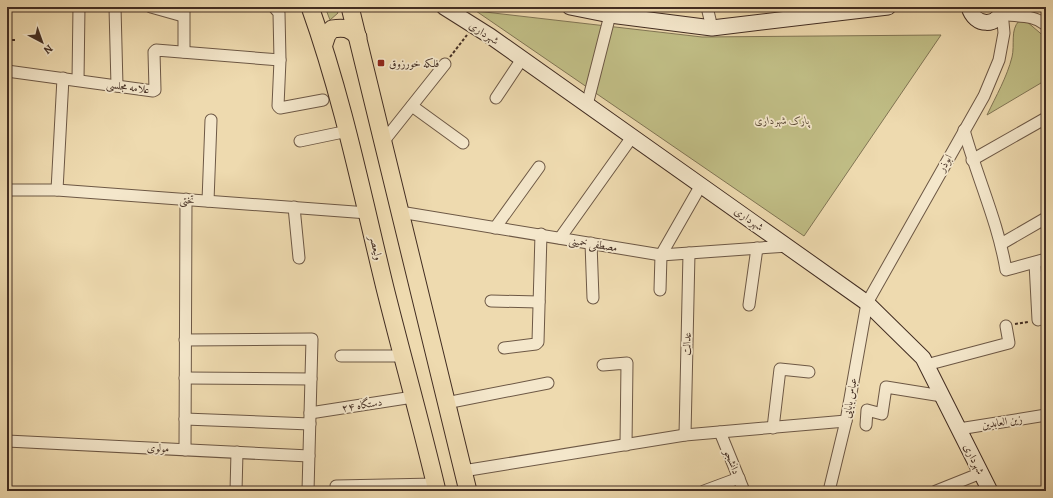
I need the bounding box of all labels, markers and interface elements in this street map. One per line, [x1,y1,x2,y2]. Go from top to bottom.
street label: شهرداری [466,18,502,48]
north arrow [22,22,62,62]
text: N [40,41,56,57]
place label: فلکه خورزوق [389,56,439,71]
marker: فلکه خورزوق [376,58,386,68]
street label: علامه مجلسی [105,77,151,97]
park label: پارک شهرداری [754,113,811,128]
street label: ابوذر [934,152,956,175]
street label: تختی [179,192,195,209]
street label: شهرداری [731,203,767,235]
street label: ولیعصر [366,233,386,262]
street label: مصطفی خمینی [567,233,618,256]
street label: عدالت [679,332,695,356]
street label: عباس بابایی [839,377,861,419]
street label: ۲۴ دستگاه [341,394,383,416]
street label: زین العابدین [981,411,1023,433]
street label: مولوی [147,440,169,456]
street label: شهرداری [960,441,988,477]
street label: دانشجو [720,446,744,477]

